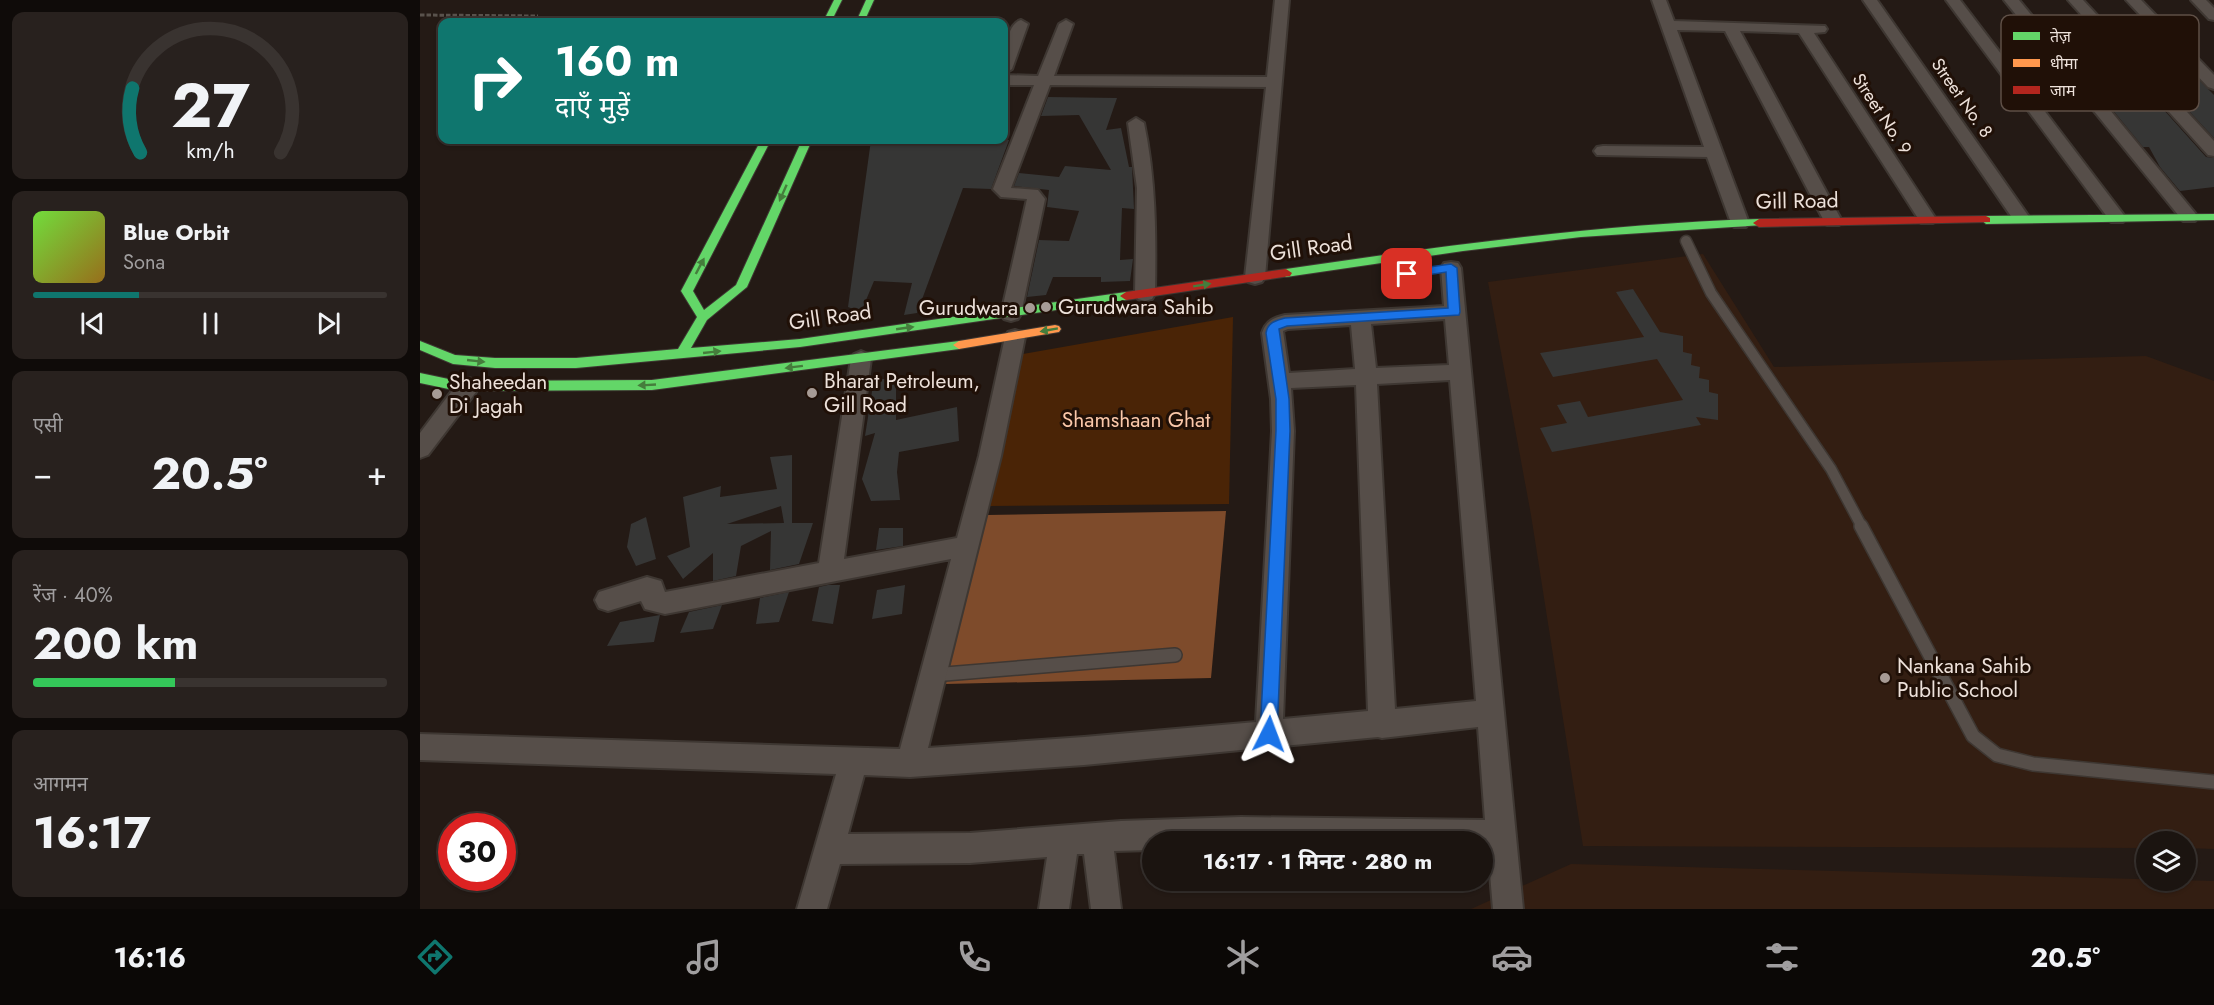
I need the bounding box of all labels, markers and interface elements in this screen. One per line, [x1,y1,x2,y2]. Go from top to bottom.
legend [2001,15,2199,111]
text: तेज़ [2050,25,2072,48]
text: 160 m [555,31,679,92]
icon: right [456,42,534,120]
text: धीमा [2050,52,2079,75]
street label: Street No. 8 [1925,53,1999,143]
text: 27 [171,60,250,150]
street label: Street No. 9 [1846,68,1918,160]
text: जाम [2050,79,2076,102]
text: दाएँ मुड़ें [555,87,630,126]
text: km/h [186,135,234,166]
one-way arrow [779,184,788,201]
street label: Gill Road [1755,185,1839,217]
text: Blue Orbit [123,216,229,248]
street label: Gill Road [1268,227,1354,269]
text: Sona [123,248,165,277]
pin [1381,248,1432,299]
one-way arrow [695,257,705,274]
icon: arrive [1390,257,1423,290]
one-way arrow [1193,281,1212,290]
place label: Gurudwara Sahib [1058,292,1214,322]
place label: Gurudwara [919,293,1018,323]
street label: Gill Road [787,296,873,338]
marker: Gurudwara Sahib [1039,300,1053,314]
marker: Gurudwara [1023,301,1037,315]
icon: previous [76,307,109,340]
icon: pause [194,307,227,340]
icon: next [312,307,345,340]
one-way arrow [896,324,915,333]
one-way arrow [1039,326,1058,335]
one-way arrow [702,347,721,357]
one-way arrow [466,356,485,366]
one-way arrow [784,363,803,372]
place label: Bharat Petroleum, Gill Road [824,366,980,420]
place label: Shaheedan Di Jagah [449,367,547,421]
one-way arrow [638,380,657,389]
marker: Bharat Petroleum, Gill Road [805,386,819,400]
marker: Shaheedan Di Jagah [430,387,444,401]
park label: Shamshaan Ghat [1062,405,1210,435]
text: एसी [33,411,63,440]
text: 20.5° [151,441,268,506]
text: − [33,450,52,497]
text: + [367,450,387,497]
text: रेंज · 40% [33,581,113,610]
text: 200 km [33,611,198,676]
place label: Nankana Sahib Public School [1897,651,2031,705]
marker: Nankana Sahib Public School [1878,671,1892,685]
position arrow [1237,702,1301,766]
text: आगमन [33,770,88,799]
text: 16:17 [33,800,151,865]
speed limit sign: 30 [438,813,516,891]
map controls [2136,831,2196,891]
button: layers [2136,831,2196,891]
text: 16:17 · 1 मिनट · 280 m [1203,845,1432,877]
icon: directions [414,936,456,978]
icon: music [683,936,725,978]
icon: phone [953,936,995,978]
icon: climate [1222,936,1264,978]
icon: car [1491,936,1533,978]
icon: filters [1761,936,1803,978]
text: 16:16 [114,938,186,977]
text: 20.5° [2030,938,2100,977]

